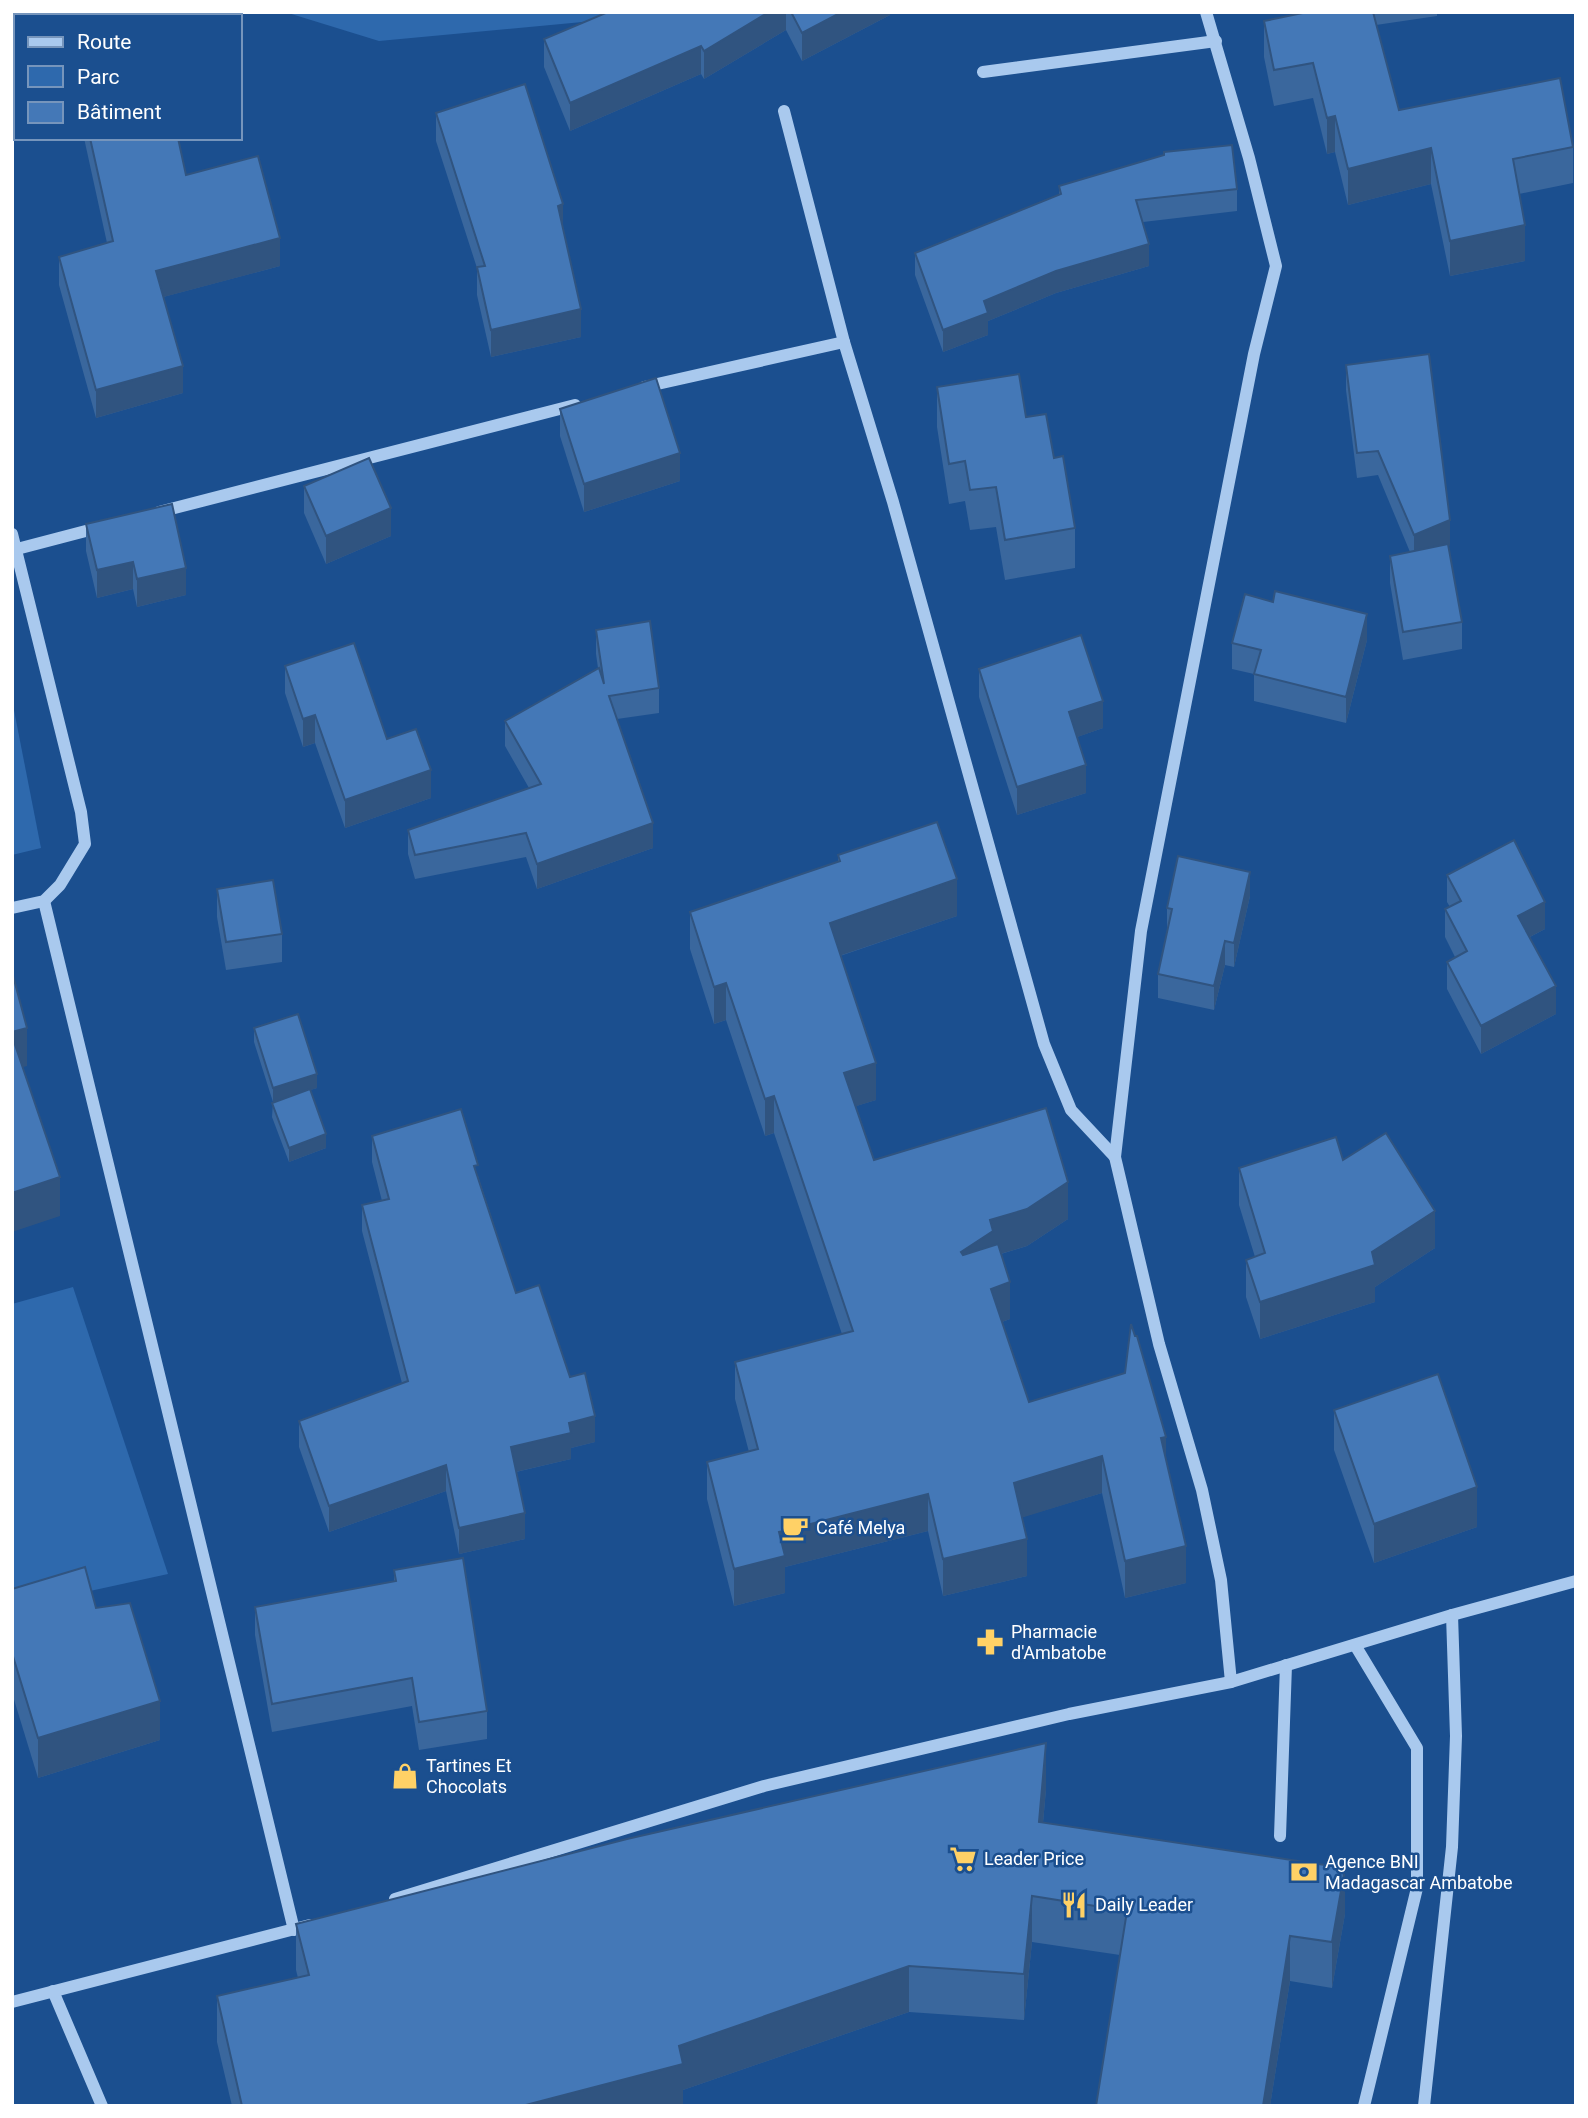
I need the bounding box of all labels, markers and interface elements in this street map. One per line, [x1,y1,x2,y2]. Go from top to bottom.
legend [14,14,242,140]
text: Route [77,30,132,54]
text: Parc [77,65,119,89]
text: Bâtiment [77,100,162,124]
cafe icon: Café Melya [780,1513,810,1543]
place label: Café Melya [816,1517,905,1538]
place label: Pharmacie d'Ambatobe [1011,1621,1106,1663]
pharmacy icon: Pharmacie d'Ambatobe [975,1627,1005,1657]
place label: Tartines Et Chocolats [426,1755,512,1797]
shop icon: Tartines Et Chocolats [390,1761,420,1791]
supermarket icon: Leader Price [948,1844,978,1874]
place label: Leader Price [984,1848,1084,1869]
place label: Agence BNI Madagascar Ambatobe [1325,1851,1512,1893]
bank icon: Agence BNI Madagascar Ambatobe [1289,1857,1319,1887]
restaurant icon: Daily Leader [1059,1890,1089,1920]
place label: Daily Leader [1095,1894,1193,1915]

